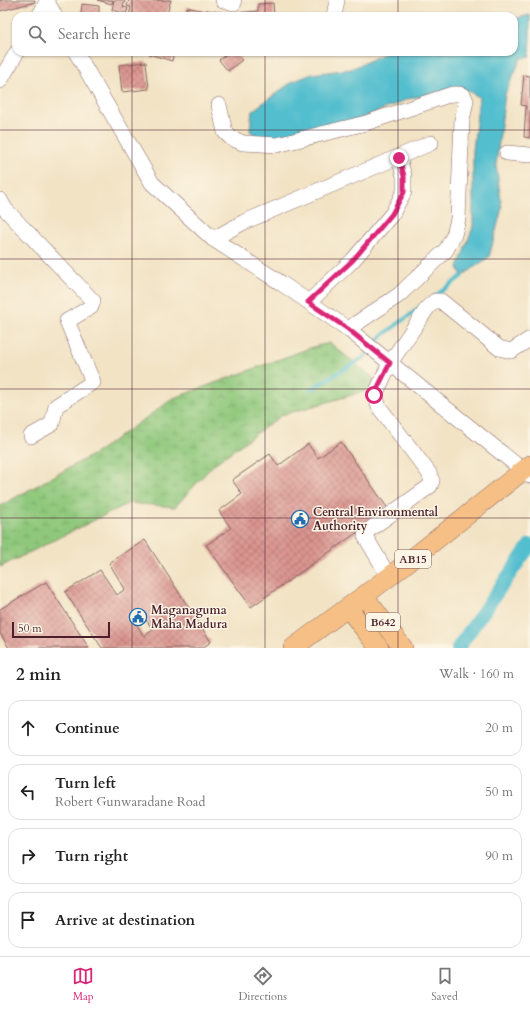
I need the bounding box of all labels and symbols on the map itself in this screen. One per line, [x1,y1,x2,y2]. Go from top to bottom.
route end [390,149,408,167]
route start [365,386,383,404]
place label: Central Environmental Authority [313,504,439,534]
public building icon: Central Environmental Authority [290,509,310,529]
road number: AB15 [395,550,431,568]
place label: Maganaguma Maha Madura [151,602,228,632]
public building icon: Maganaguma Maha Madura [128,607,148,627]
road number: B642 [366,613,400,631]
scale bar [12,620,110,639]

